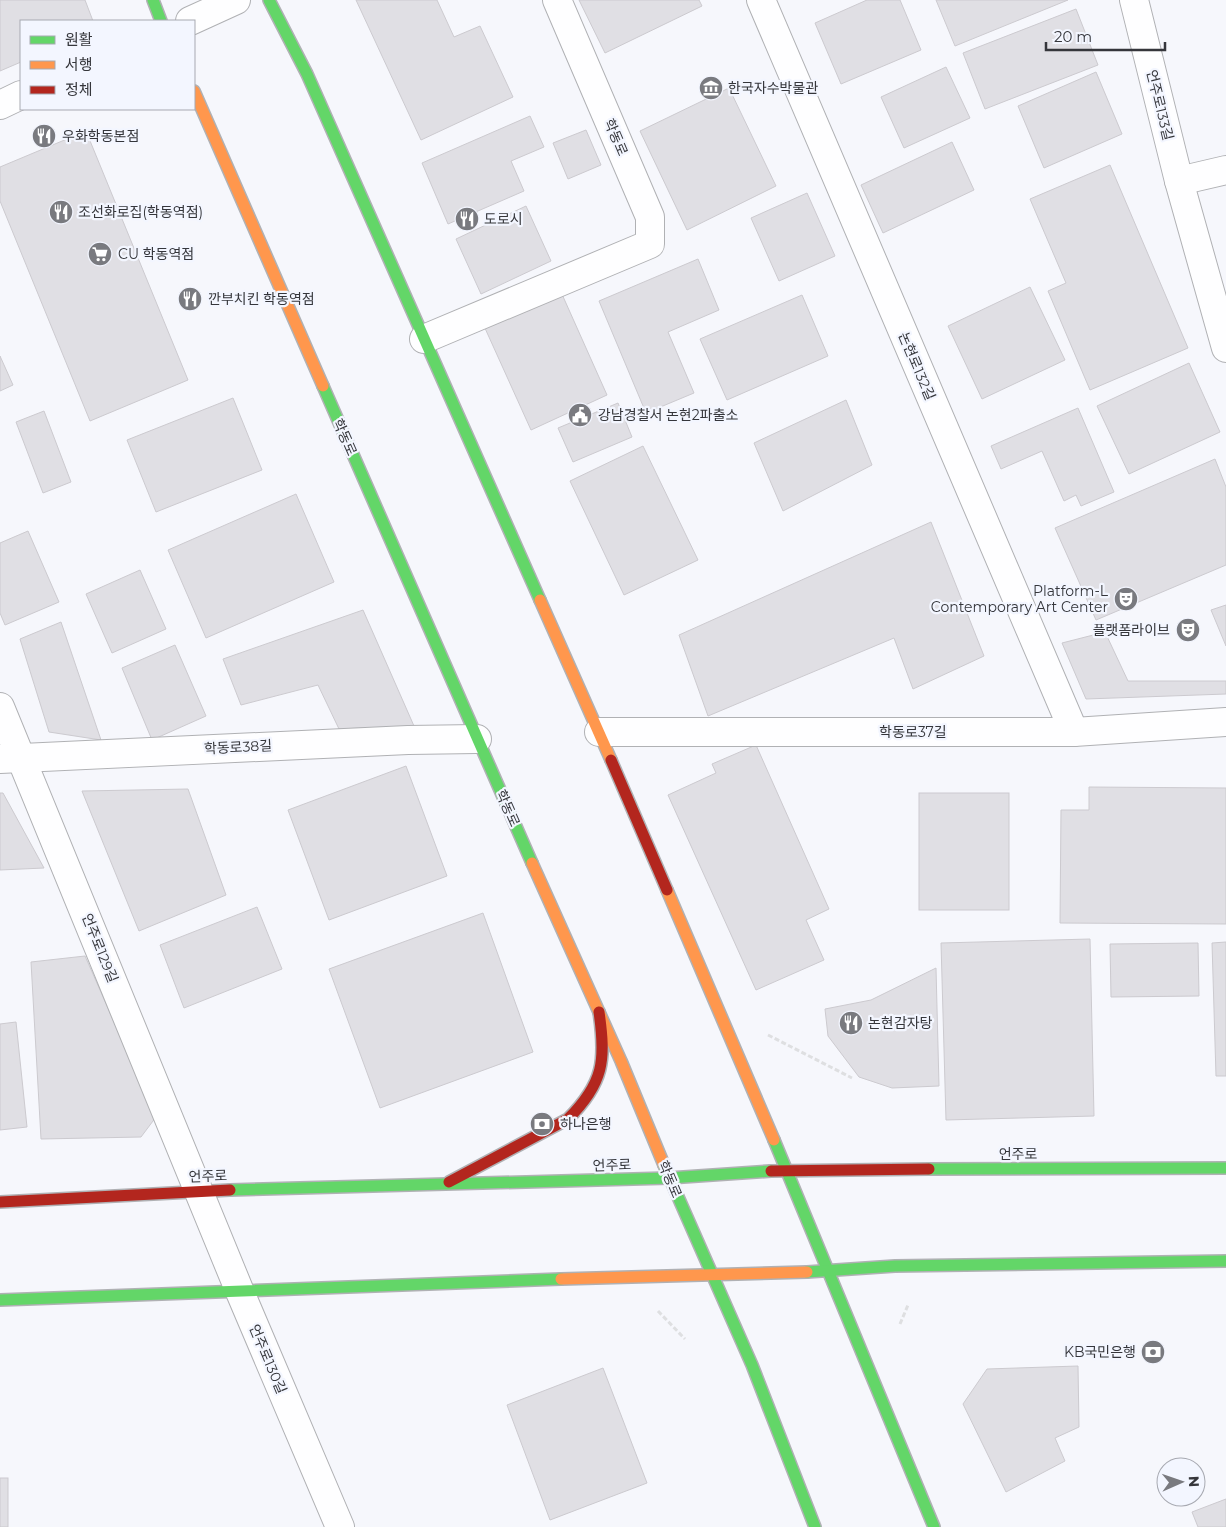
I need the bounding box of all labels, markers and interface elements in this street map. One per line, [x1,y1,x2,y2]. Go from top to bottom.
legend [20,20,195,110]
scale bar [1046,20,1165,52]
text: 20 m [1054,27,1092,46]
text: 원활 [65,30,93,49]
text: 서행 [65,55,93,74]
street label: 언주로133길 [1143,68,1177,142]
museum icon: 한국자수박물관 [698,75,724,101]
place label: 한국자수박물관 [728,79,818,97]
text: 정체 [65,80,93,99]
street label: 학동로 [600,116,632,158]
restaurant icon: 우화학동본점 [31,123,57,149]
place label: 우화학동본점 [62,127,139,145]
restaurant icon: 조선화로집(학동역점) [48,199,74,225]
place label: 조선화로집(학동역점) [78,203,203,221]
restaurant icon: 도로시 [454,206,480,232]
place label: 도로시 [484,210,523,228]
supermarket icon: CU 학동역점 [87,241,113,267]
place label: CU 학동역점 [118,245,194,263]
restaurant icon: 깐부치킨 학동역점 [177,286,203,312]
place label: 깐부치킨 학동역점 [208,290,315,308]
street label: 논현로132길 [895,329,939,403]
public building icon: 강남경찰서 논현2파출소 [567,402,593,428]
place label: 강남경찰서 논현2파출소 [598,406,739,424]
street label: 학동로 [329,416,361,458]
place label: Platform-L Contemporary Art Center [931,582,1109,616]
theatre icon: Platform-L Contemporary Art Center [1113,586,1139,612]
theatre icon: 플랫폼라이브 [1175,617,1201,643]
place label: 플랫폼라이브 [1093,621,1170,639]
street label: 학동로37길 [879,723,947,741]
street label: 학동로38길 [203,736,273,758]
street label: 학동로 [492,787,524,829]
street label: 언주로129길 [78,911,122,985]
restaurant icon: 논현감자탕 [838,1010,864,1036]
place label: 논현감자탕 [868,1014,933,1032]
bank icon: 하나은행 [529,1111,555,1137]
place label: 하나은행 [560,1115,612,1133]
street label: 언주로 [999,1145,1037,1163]
street label: 언주로 [592,1155,632,1175]
street label: 학동로 [654,1158,686,1200]
street label: 언주로 [188,1166,228,1186]
street label: 언주로130길 [245,1322,291,1396]
bank icon: KB국민은행 [1140,1339,1166,1365]
place label: KB국민은행 [1064,1343,1136,1361]
north arrow [1156,1457,1206,1507]
text: N [1185,1476,1203,1488]

